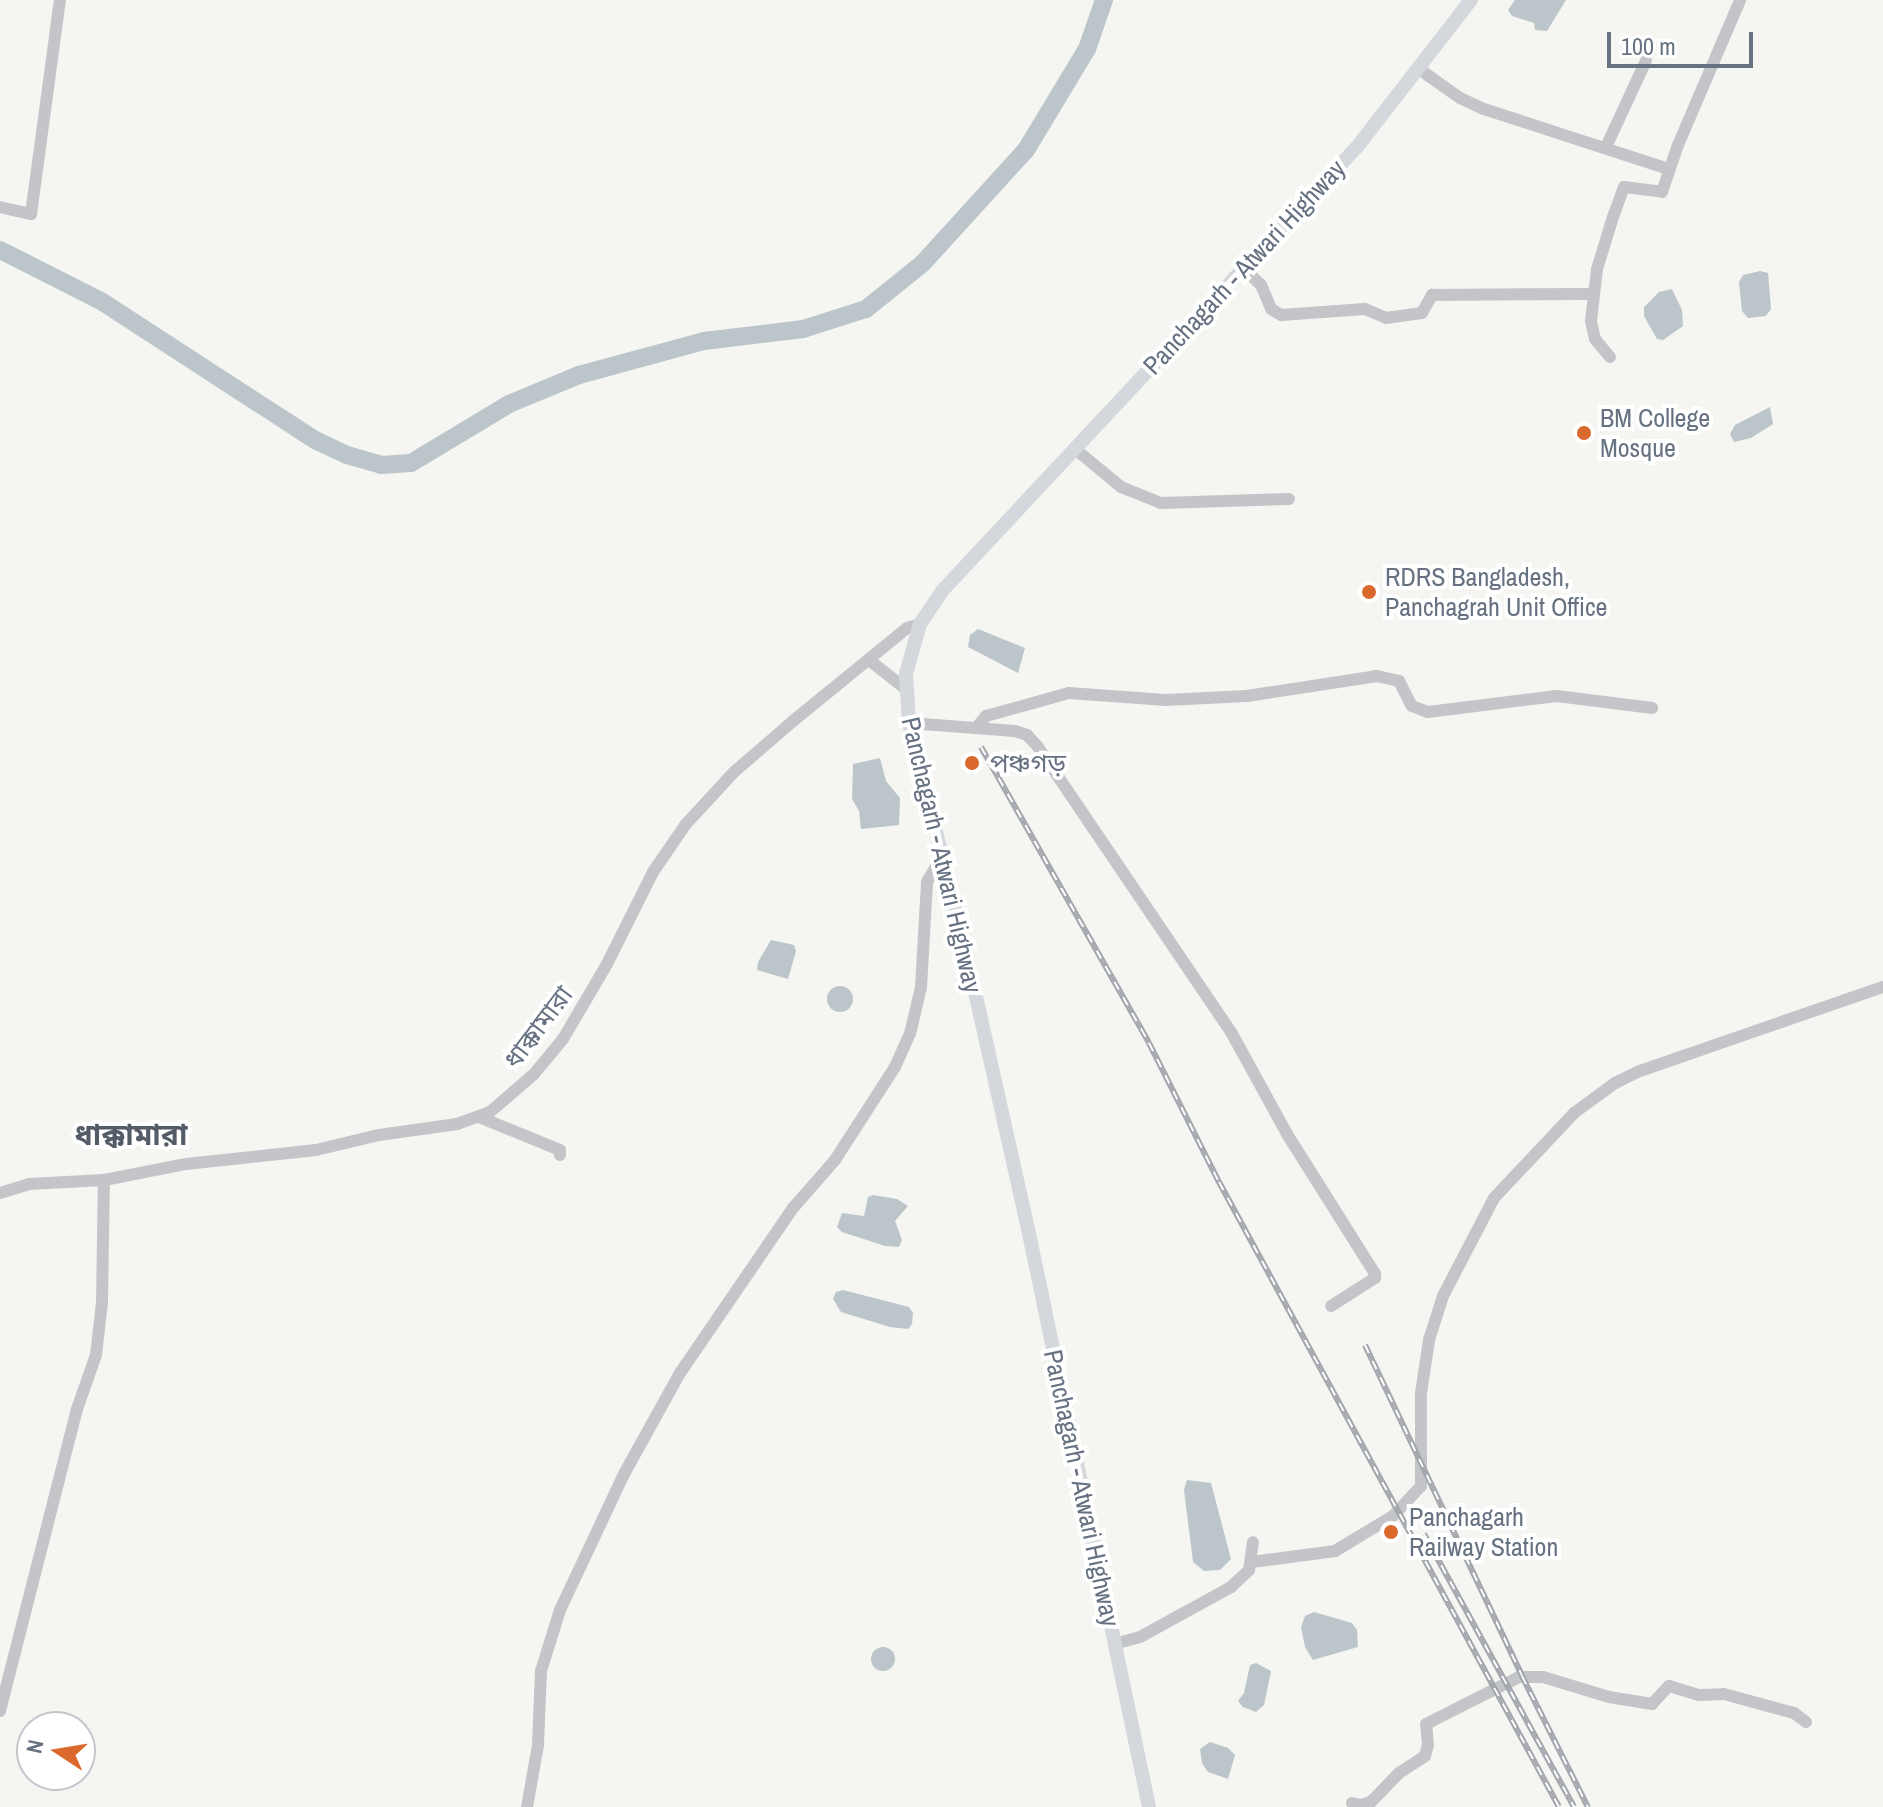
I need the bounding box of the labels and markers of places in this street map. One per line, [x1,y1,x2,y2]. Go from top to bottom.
place label: BM College Mosque [1600,402,1710,464]
marker: BM College Mosque [1575,424,1593,442]
place label: RDRS Bangladesh, Panchagrah Unit Office [1385,561,1607,622]
marker: RDRS Bangladesh, Panchagrah Unit Office [1360,583,1378,601]
place label: পঞ্চগড় [990,747,1066,779]
marker: পঞ্চগড় [961,752,983,774]
place label: Panchagarh Railway Station [1409,1501,1558,1562]
marker: Panchagarh Railway Station [1380,1521,1402,1543]

